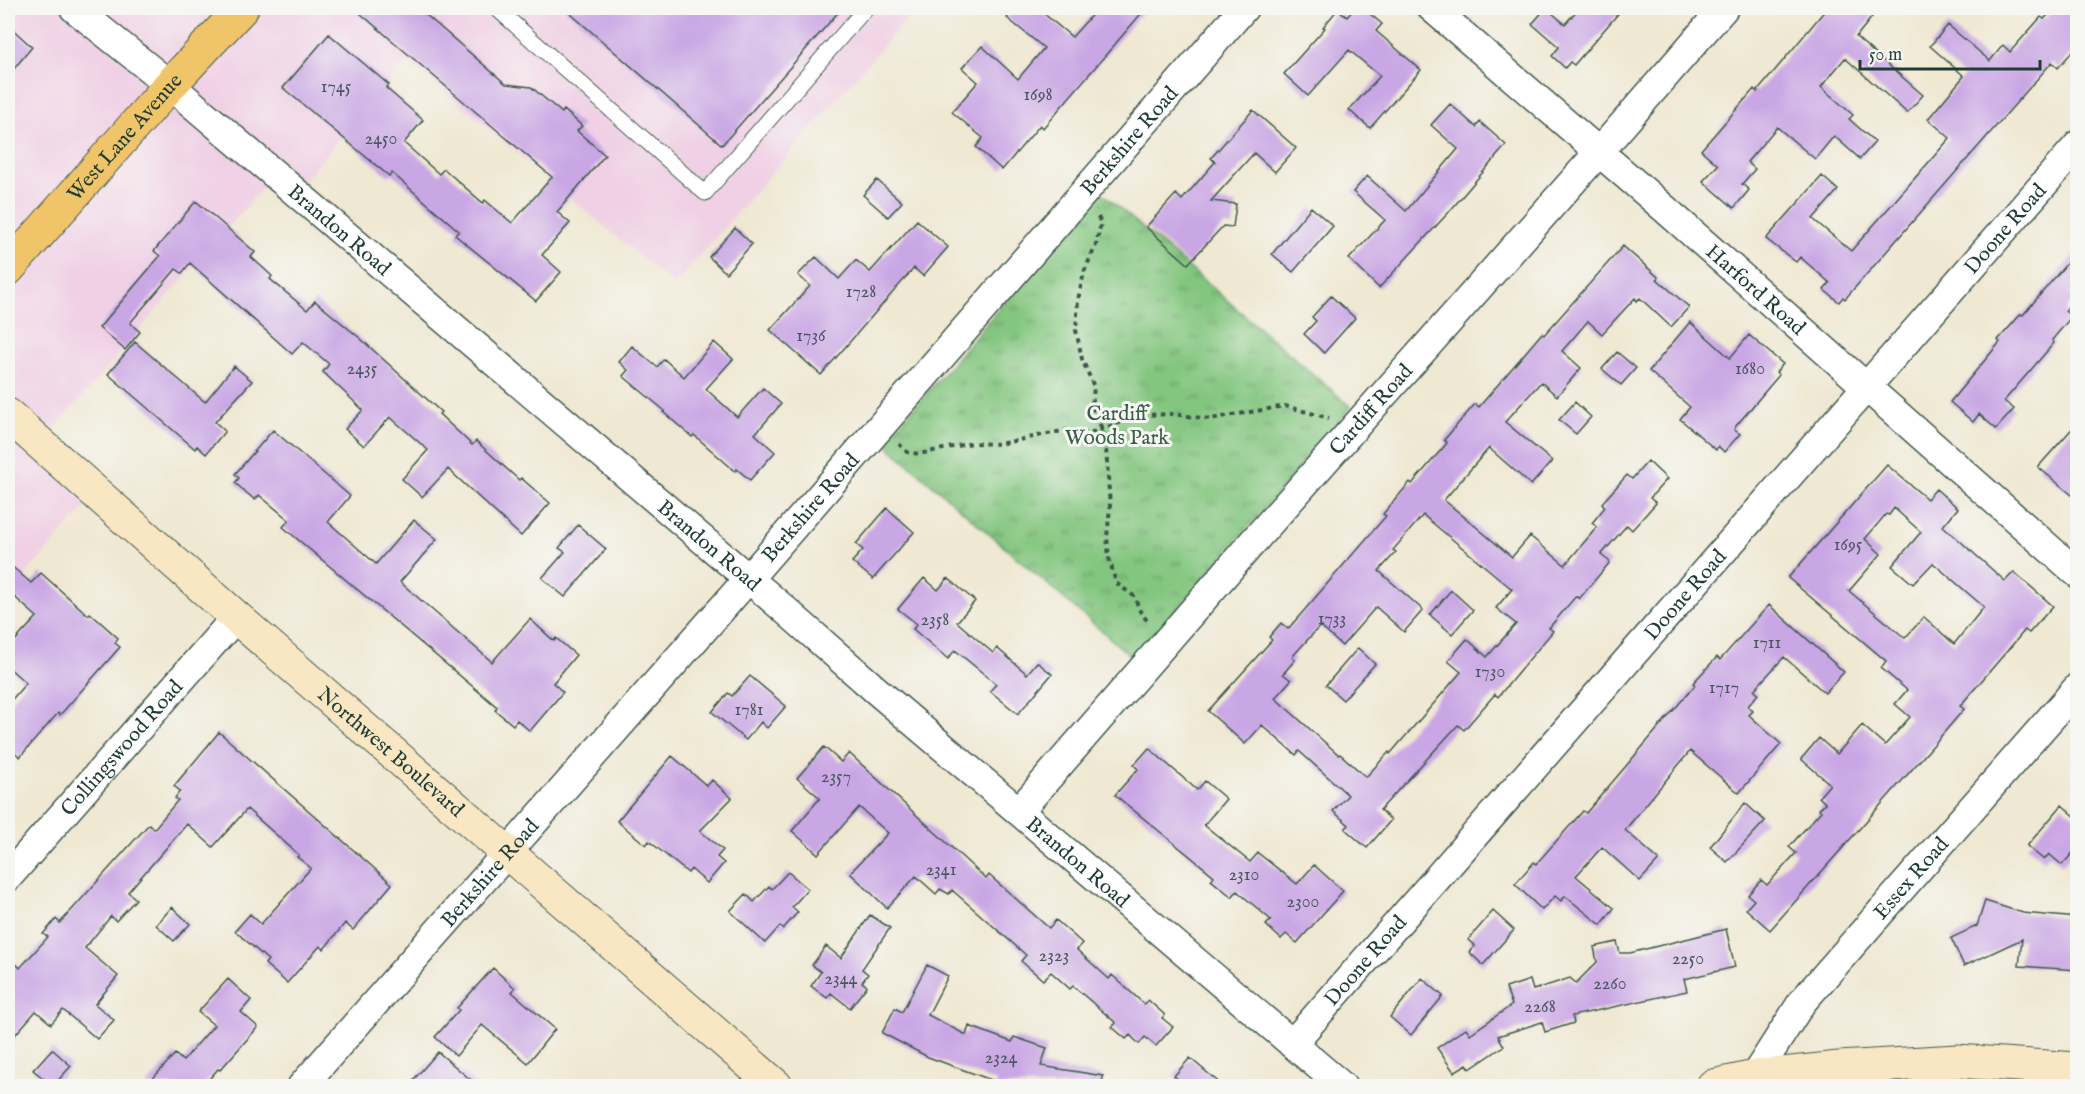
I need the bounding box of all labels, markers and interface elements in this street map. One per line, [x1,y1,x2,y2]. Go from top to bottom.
scale bar [1860,33,2040,71]
text: 50 m [1869,44,1902,67]
street label: West Lane Avenue [62,68,189,207]
house number: 1745 [321,76,352,99]
street label: Berkshire Road [1075,81,1185,202]
house number: 1698 [1023,84,1053,107]
house number: 2450 [365,128,397,151]
street label: Doone Road [1959,178,2054,281]
street label: Brandon Road [281,179,397,283]
street label: Harford Road [1699,239,1811,342]
house number: 1728 [846,281,876,304]
house number: 1736 [796,325,826,348]
house number: 2435 [347,358,378,381]
street label: Cardiff Road [1324,358,1420,461]
house number: 1680 [1735,358,1765,381]
park label: Cardiff Woods Park [1065,401,1170,452]
street label: Berkshire Road [756,448,867,569]
street label: Brandon Road [651,495,766,599]
house number: 1695 [1834,534,1863,557]
street label: Doone Road [1639,544,1734,647]
house number: 1733 [1318,608,1346,631]
house number: 2358 [921,609,949,632]
house number: 1711 [1753,632,1781,655]
house number: 1730 [1475,661,1505,684]
street label: Collingswood Road [55,674,190,823]
house number: 1717 [1709,677,1739,700]
street label: Northwest Boulevard [311,682,470,824]
house number: 1781 [735,699,763,722]
house number: 2357 [821,766,851,789]
street label: Brandon Road [1020,811,1135,915]
street label: Berkshire Road [436,813,546,934]
street label: Essex Road [1868,831,1956,926]
house number: 2341 [926,859,956,882]
house number: 2310 [1229,864,1259,887]
house number: 2300 [1287,891,1319,914]
street label: Doone Road [1319,910,1414,1013]
house number: 2323 [1039,945,1069,968]
house number: 2250 [1672,948,1704,971]
house number: 2344 [825,968,858,991]
house number: 2260 [1593,973,1627,996]
house number: 2268 [1524,996,1556,1019]
house number: 2324 [985,1047,1017,1070]

